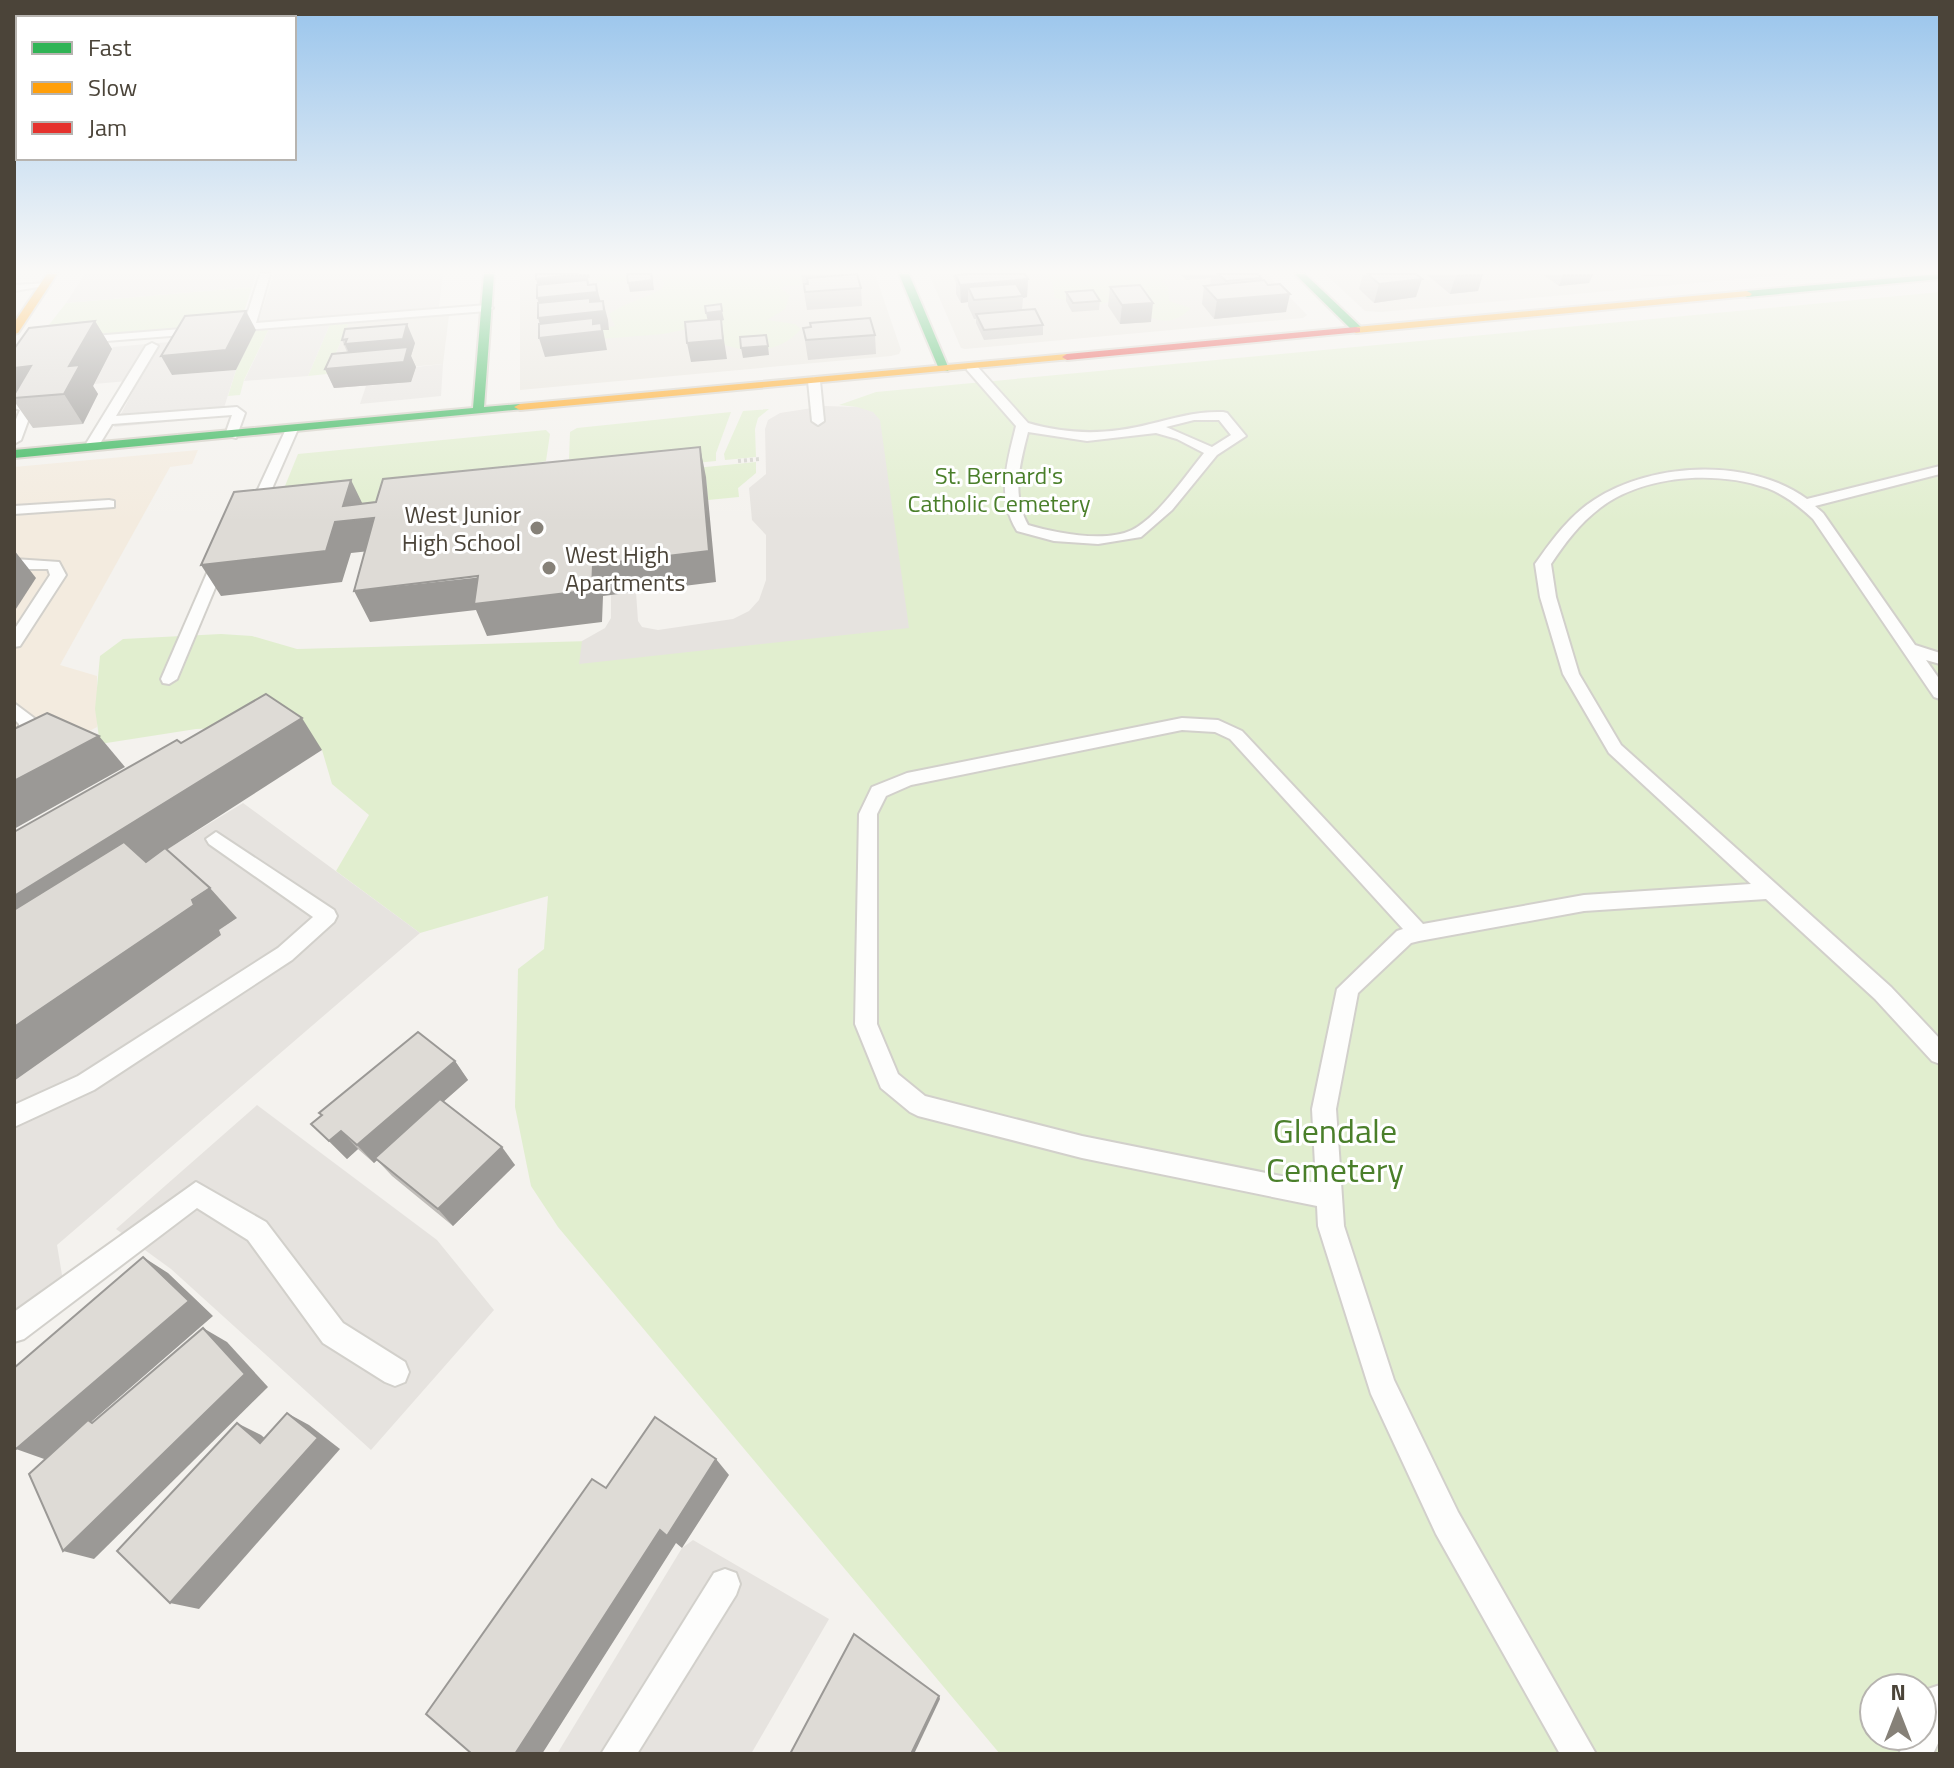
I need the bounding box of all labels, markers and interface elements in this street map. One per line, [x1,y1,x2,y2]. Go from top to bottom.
legend [16,16,296,160]
text: Fast [88,29,132,65]
text: Slow [88,69,137,105]
text: Jam [88,109,127,145]
park label: St. Bernard's Catholic Cemetery [907,457,1091,521]
place label: West Junior High School [402,496,521,560]
marker: West Junior High School [528,519,546,537]
place label: West High Apartments [565,536,685,600]
marker: West High Apartments [540,559,558,577]
park label: Glendale Cemetery [1266,1104,1404,1195]
north arrow [1858,1672,1938,1752]
text: N [1890,1675,1906,1709]

